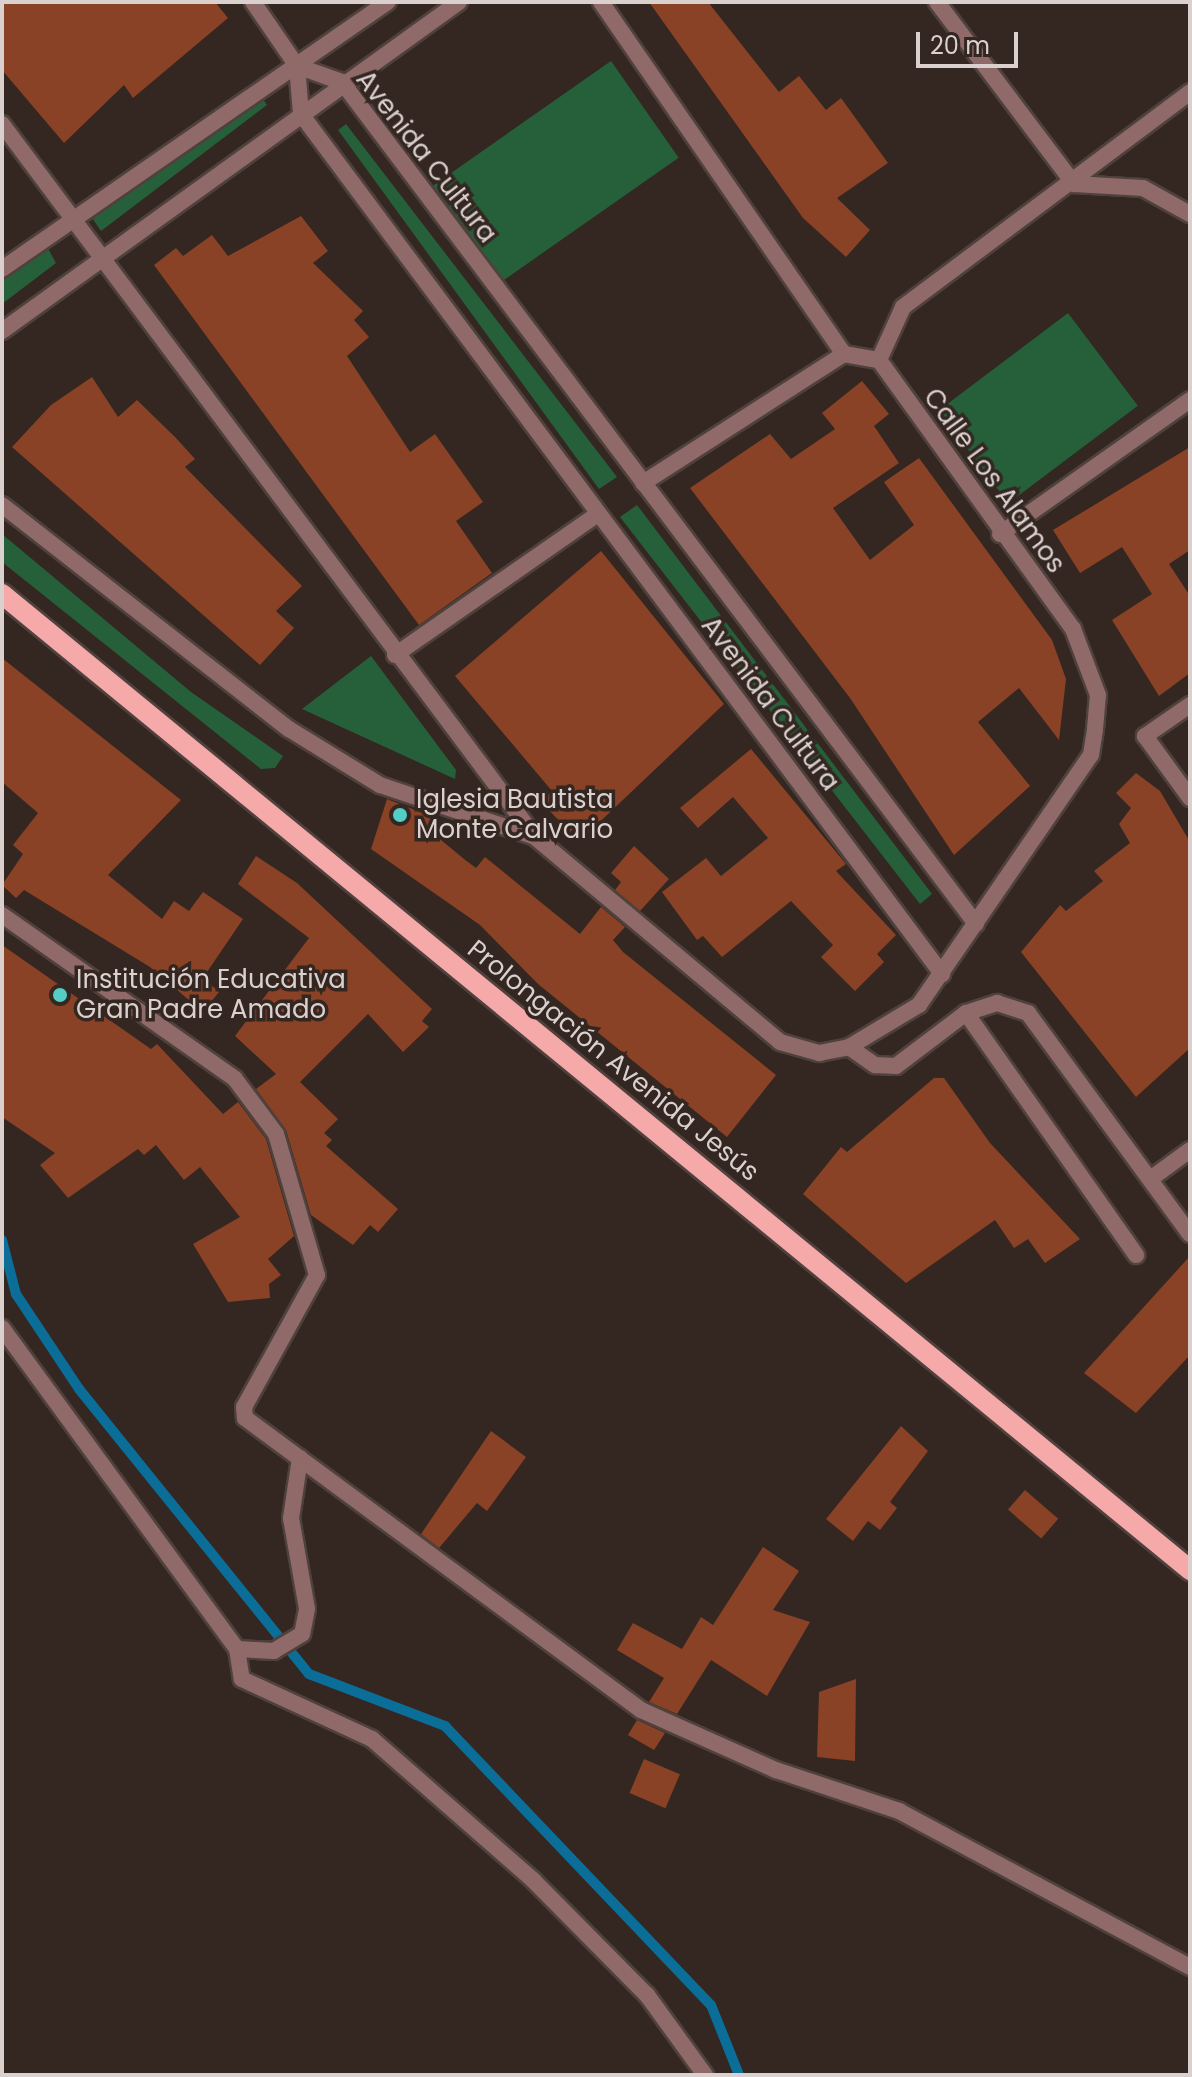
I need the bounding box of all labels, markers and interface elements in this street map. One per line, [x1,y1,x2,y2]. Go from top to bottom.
scale bar [920,16,1022,66]
text: 20 m [930,29,990,62]
street label: Avenida Cultura [349,65,503,249]
street label: Calle Los Alamos [917,383,1071,579]
street label: Avenida Cultura [694,611,846,797]
place label: Iglesia Bautista Monte Calvario [416,784,614,846]
marker: Iglesia Bautista Monte Calvario [391,806,409,824]
street label: Prolongación Avenida Jesús [461,934,765,1188]
place label: Institución Educativa Gran Padre Amado [76,964,346,1026]
marker: Institución Educativa Gran Padre Amado [51,986,69,1004]

